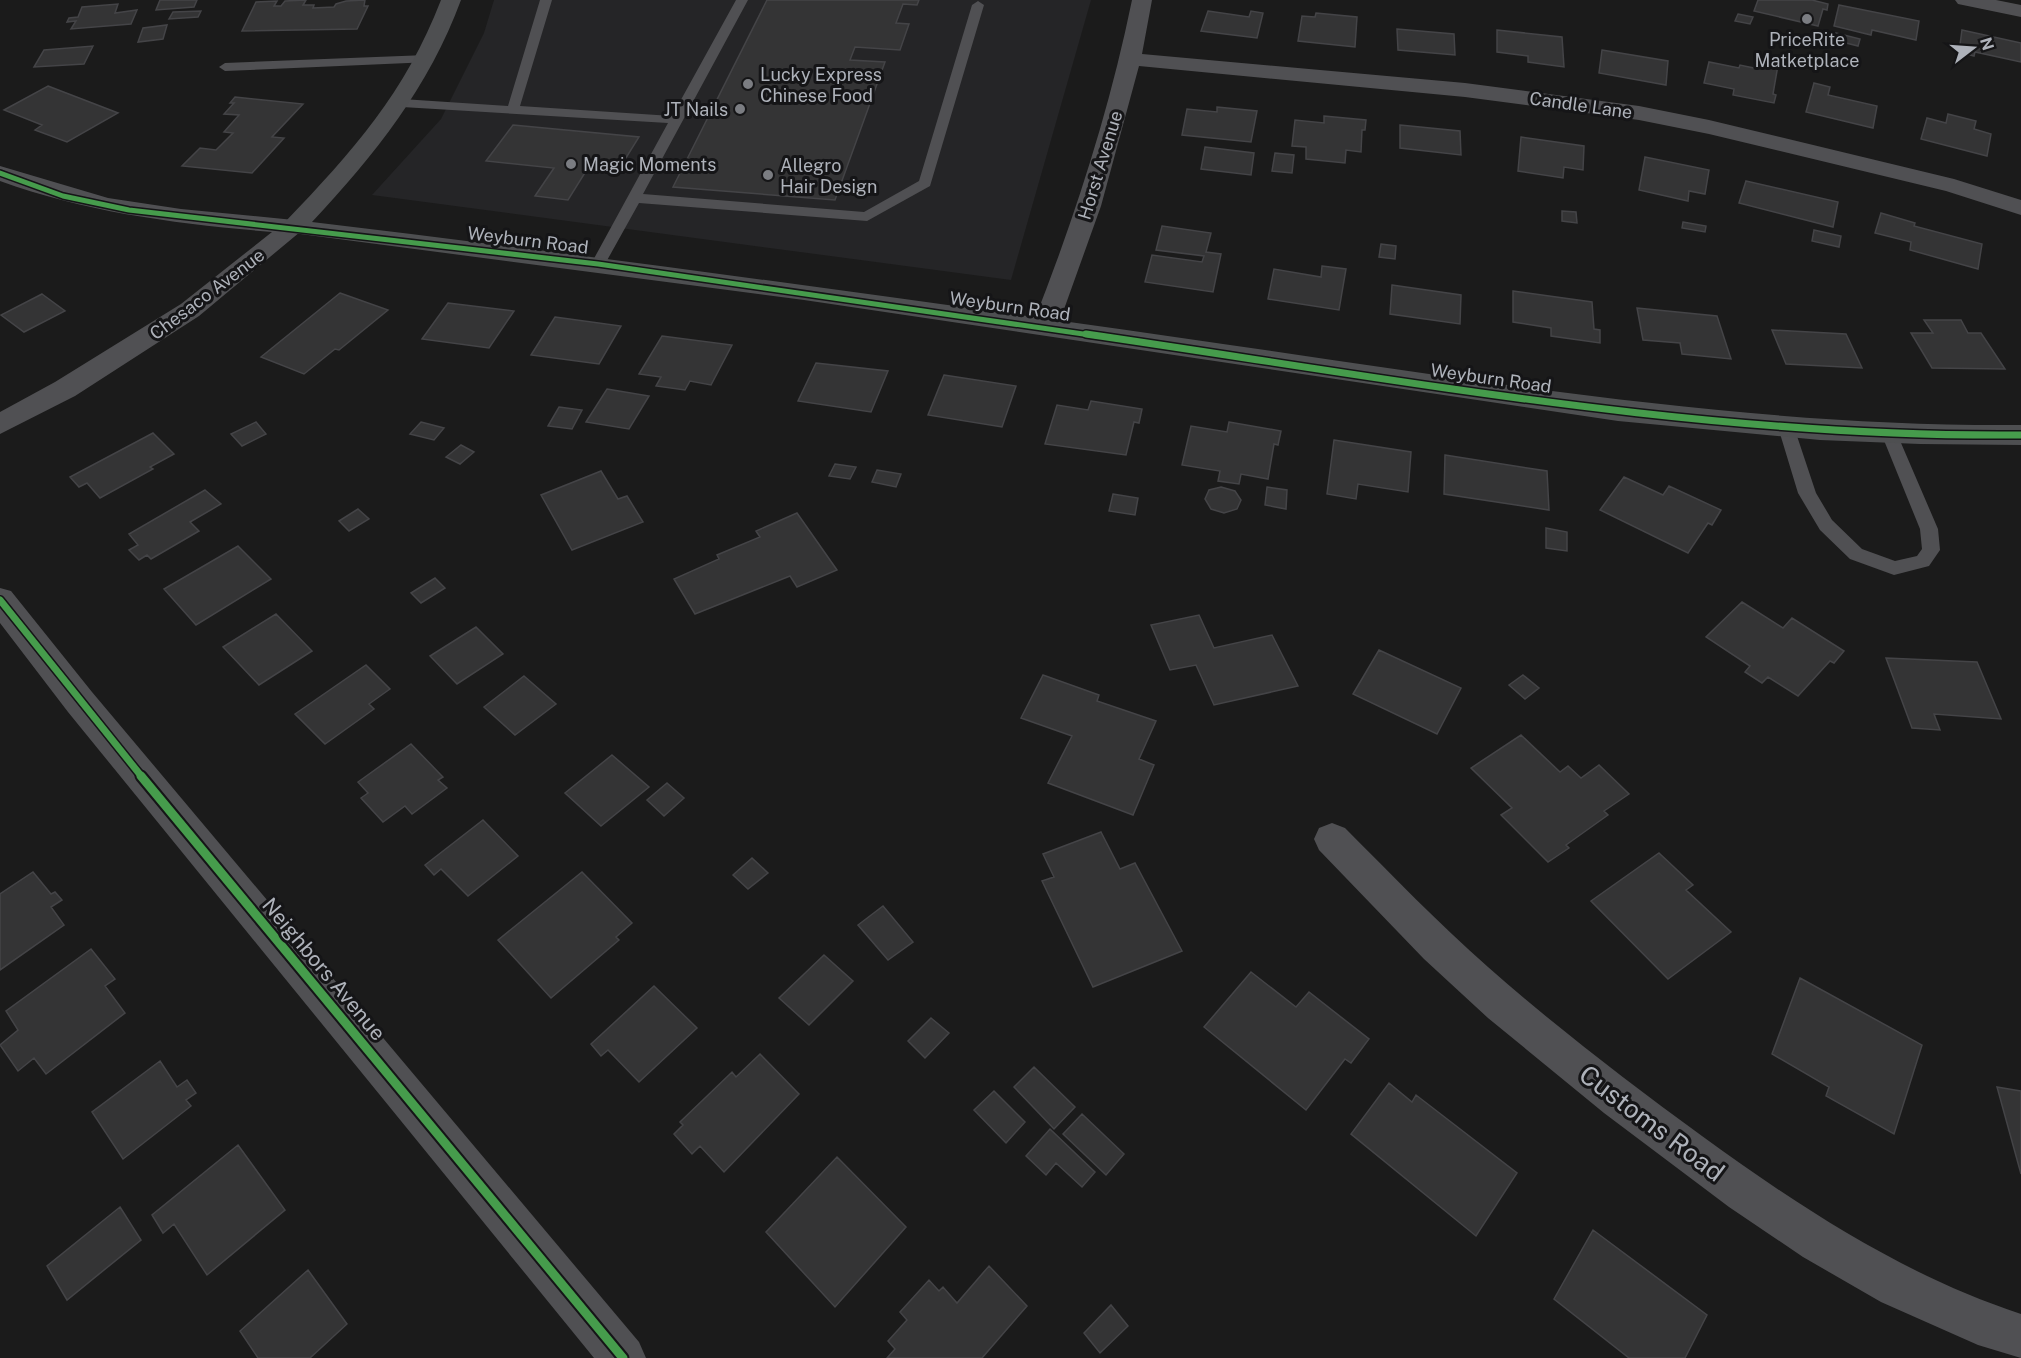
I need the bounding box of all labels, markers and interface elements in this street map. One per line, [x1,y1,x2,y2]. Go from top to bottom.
marker: PriceRite Matketplace [1800,12,1814,26]
north arrow [1943,18,2003,78]
place label: PriceRite Matketplace [1755,29,1859,71]
text: N [1976,35,1998,53]
place label: Lucky Express Chinese Food [760,64,882,106]
marker: Lucky Express Chinese Food [741,77,755,91]
street label: Candle Lane [1528,87,1634,123]
place label: JT Nails [664,99,728,120]
marker: JT Nails [733,102,747,116]
street label: Horst Avenue [1073,108,1127,222]
place label: Magic Moments [583,154,716,175]
place label: Allegro Hair Design [780,155,877,197]
marker: Magic Moments [564,157,578,171]
marker: Allegro Hair Design [761,168,775,182]
street label: Weyburn Road [466,222,590,258]
street label: Chesaco Avenue [146,244,268,344]
street label: Weyburn Road [948,287,1072,325]
street label: Weyburn Road [1429,359,1553,397]
street label: Neighbors Avenue [257,893,391,1045]
street label: Customs Road [1573,1058,1731,1188]

